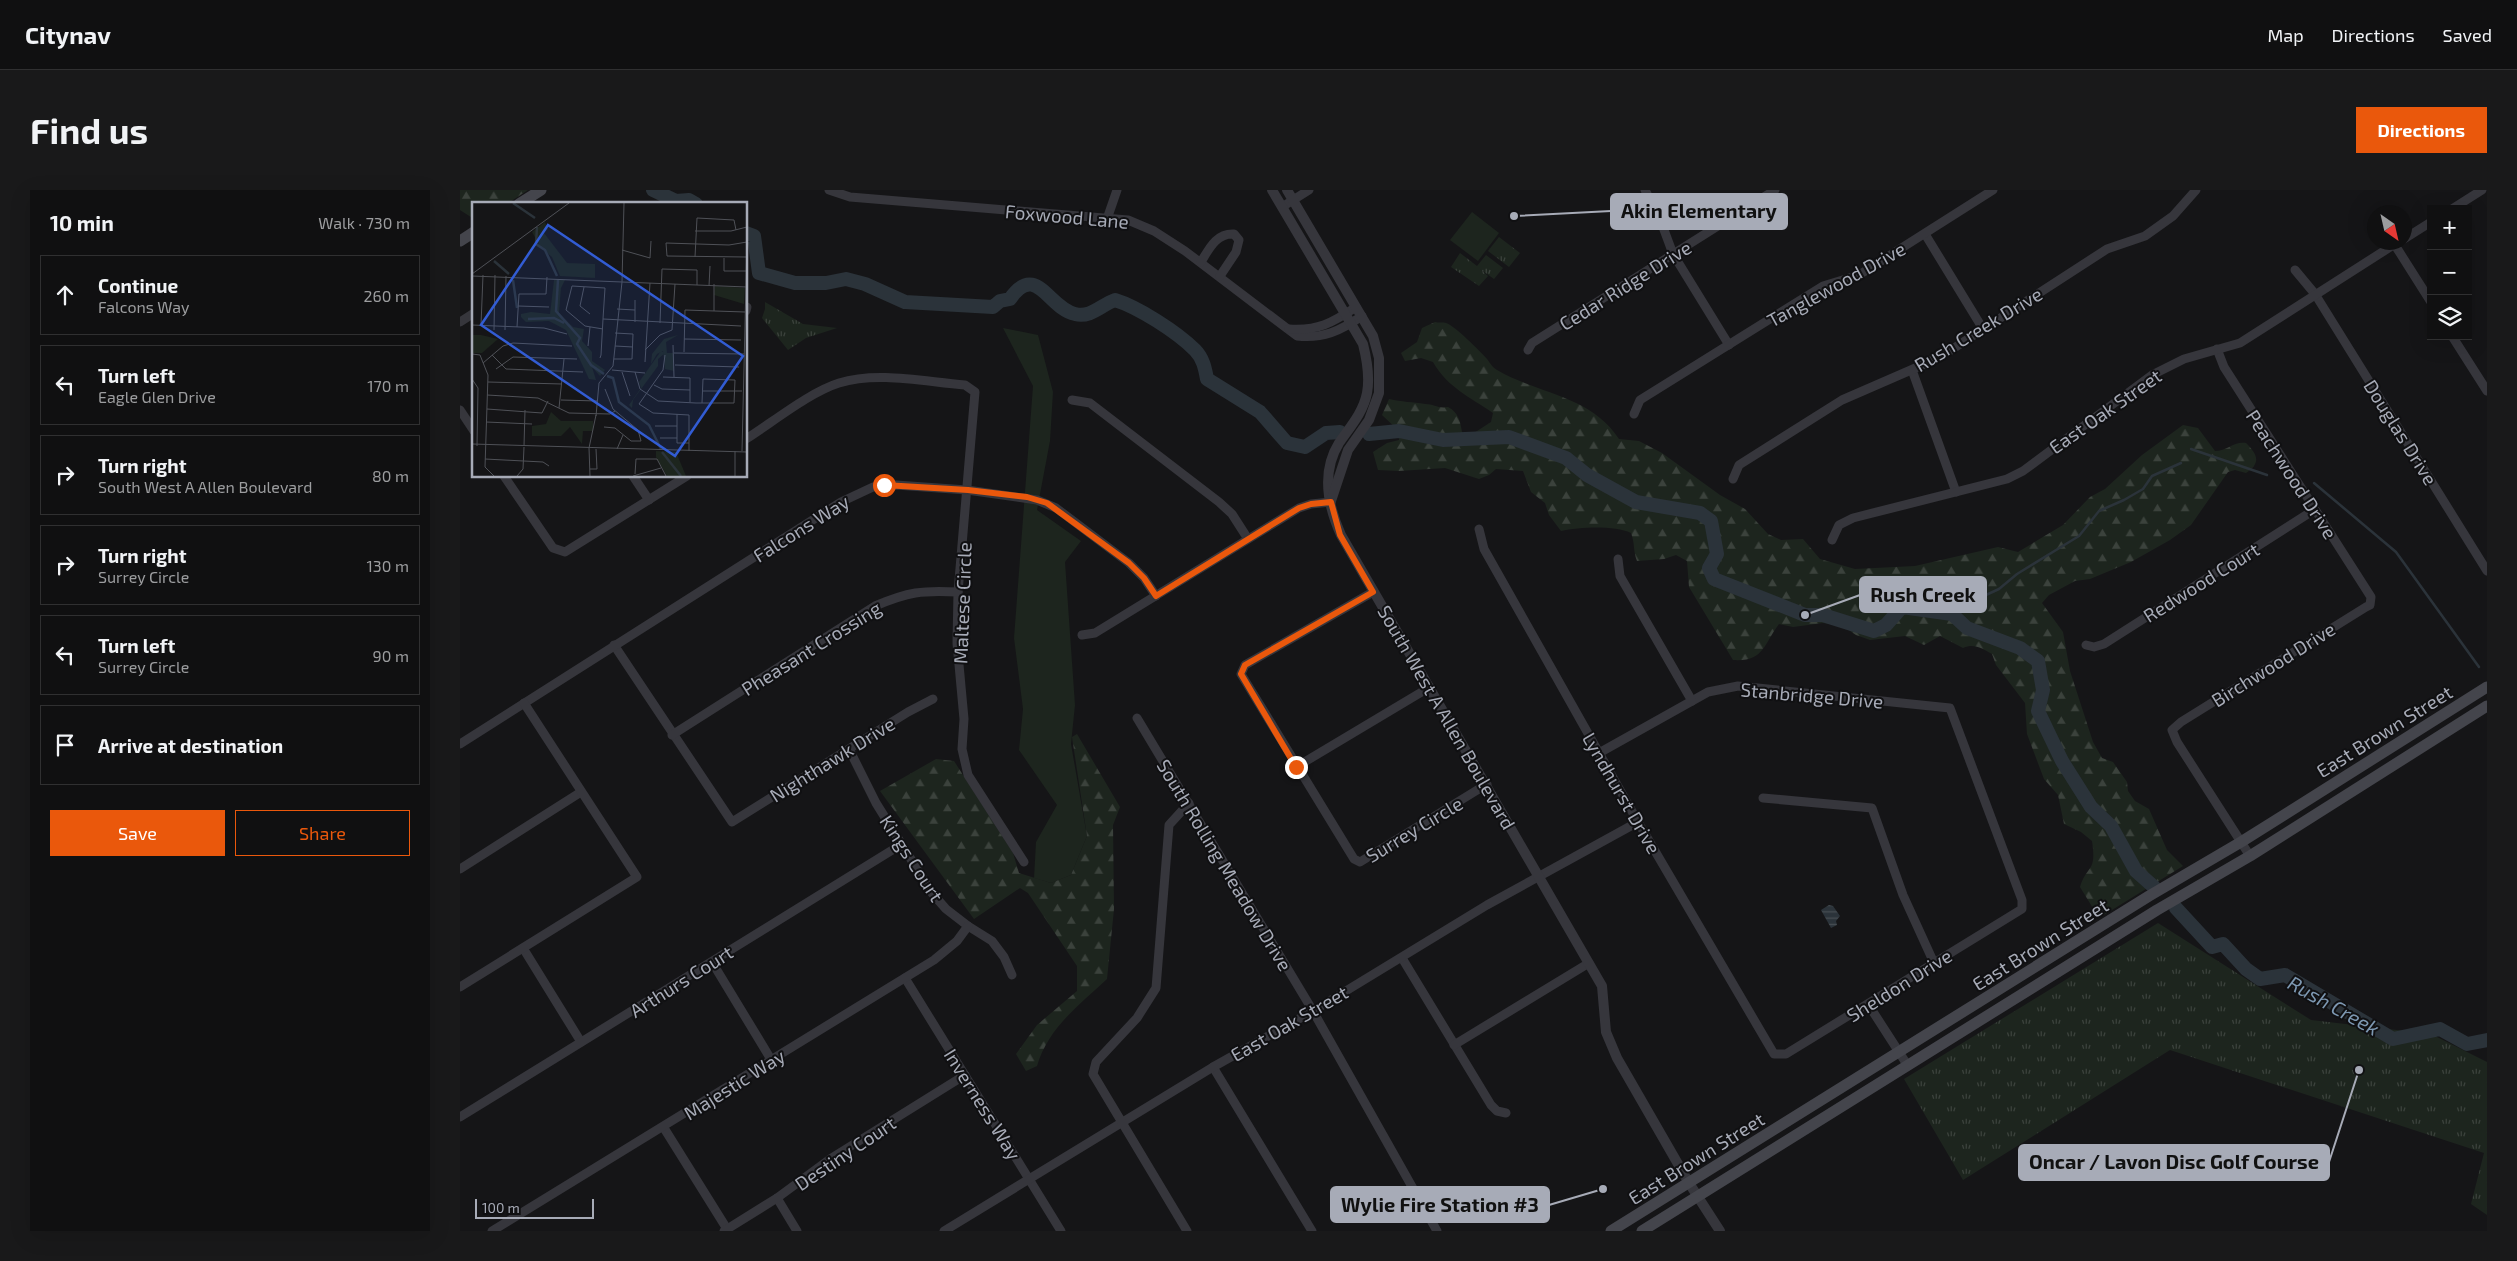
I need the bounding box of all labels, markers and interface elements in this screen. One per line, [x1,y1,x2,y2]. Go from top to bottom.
text: Citynav [25,20,111,49]
text: Map [2267,24,2304,46]
text: Directions [2332,24,2415,46]
text: Saved [2443,24,2492,46]
button: Directions [2356,107,2487,153]
text: Find us [30,109,148,151]
callout: Akin Elementary [1611,194,1787,229]
text: Akin Elementary [1621,198,1778,223]
street label: Foxwood Lane [1004,199,1130,233]
inset map [472,202,748,478]
north arrow [2367,205,2412,250]
map controls [2427,205,2472,340]
button: + [2427,205,2472,250]
text: 10 min [50,210,114,235]
text: Walk · 730 m [318,213,410,232]
street label: Cedar Ridge Drive [1555,235,1695,335]
street label: Tanglewood Drive [1763,236,1909,332]
button: − [2427,250,2472,295]
text: Continue [98,274,178,297]
icon: ahead [51,281,79,309]
street label: Rush Creek Drive [1910,282,2046,376]
text: 260 m [364,286,409,305]
button: layers [2427,295,2472,340]
text: Falcons Way [98,297,190,316]
text: Turn left [98,364,175,387]
street label: East Oak Street [2044,364,2166,458]
icon: left [51,371,79,399]
street label: Douglas Drive [2359,375,2443,489]
text: 170 m [367,376,409,395]
text: Eagle Glen Drive [98,387,216,406]
street label: Peachwood Drive [2242,405,2342,543]
text: Turn right [98,454,186,477]
icon: right [51,461,79,489]
text: 80 m [372,466,409,485]
route start [873,474,896,497]
text: South West A Allen Boulevard [98,477,313,496]
street label: Falcons Way [749,489,853,567]
street label: Redwood Court [2139,537,2263,627]
street label: Maltese Circle [948,542,976,664]
text: Turn right [98,544,186,567]
icon: right [51,551,79,579]
text: 130 m [367,556,409,575]
text: Surrey Circle [98,567,189,586]
callout: Rush Creek [1860,577,1986,612]
text: Rush Creek [1870,582,1977,606]
street label: Pheasant Crossing [737,596,885,700]
street label: South West A Allen Boulevard [1373,601,1521,833]
street label: Birchwood Drive [2207,617,2339,711]
text: Turn left [98,634,175,657]
icon: left [51,641,79,669]
text: 90 m [373,646,409,665]
text: Surrey Circle [98,657,189,676]
street label: Stanbridge Drive [1740,677,1884,713]
street label: East Brown Street [2312,680,2456,782]
street label: Nighthawk Drive [765,711,899,807]
street label: Lyndhurst Drive [1578,728,1666,858]
icon: arrive [51,731,79,759]
text: Arrive at destination [98,734,283,757]
street label: South Rolling Meadow Drive [1153,755,1297,975]
route end [1285,756,1308,779]
street label: Surrey Circle [1362,791,1466,867]
button: Save [50,810,225,856]
button: Share [235,810,410,856]
street label: Kings Court [875,810,949,906]
street label: East Brown Street [1968,893,2112,995]
street label: Arthurs Court [625,940,737,1022]
street label: Sheldon Drive [1842,944,1956,1026]
water label: Rush Creek [2284,970,2384,1040]
street label: East Oak Street [1226,980,1352,1066]
street label: Majestic Way [679,1044,789,1124]
street label: Inverness Way [940,1044,1026,1164]
street label: East Brown Street [1624,1107,1768,1209]
street label: Destiny Court [790,1111,900,1195]
callout: Oncar / Lavon Disc Golf Course [2019,1145,2329,1180]
text: Oncar / Lavon Disc Golf Course [2029,1149,2319,1173]
callout: Wylie Fire Station #3 [1331,1187,1549,1222]
text: Wylie Fire Station #3 [1341,1192,1539,1217]
scale bar [475,1196,594,1219]
text: 100 m [482,1199,520,1216]

